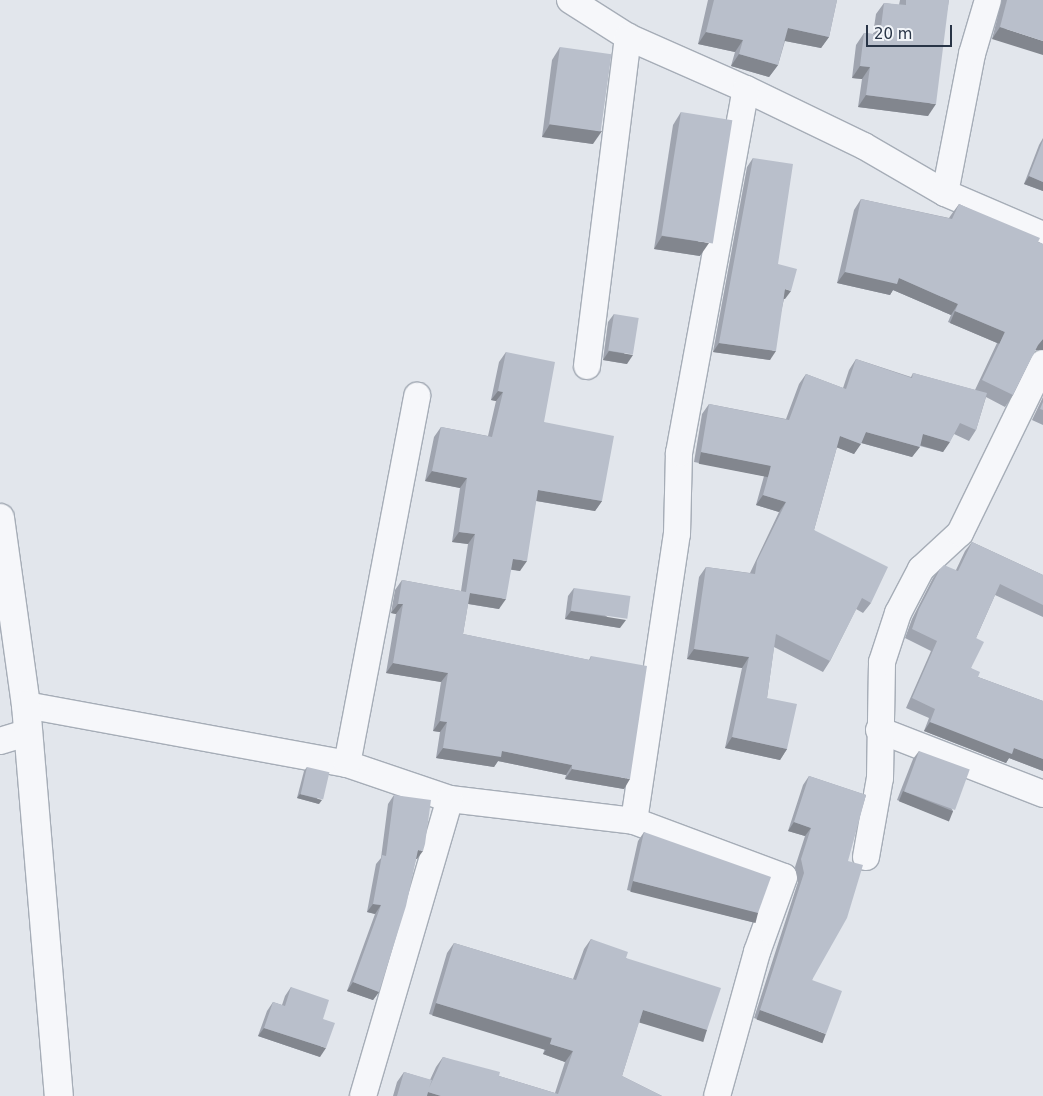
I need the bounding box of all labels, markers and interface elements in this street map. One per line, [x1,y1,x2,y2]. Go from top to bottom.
scale bar [868,15,954,47]
text: 20 m [874,25,912,43]

